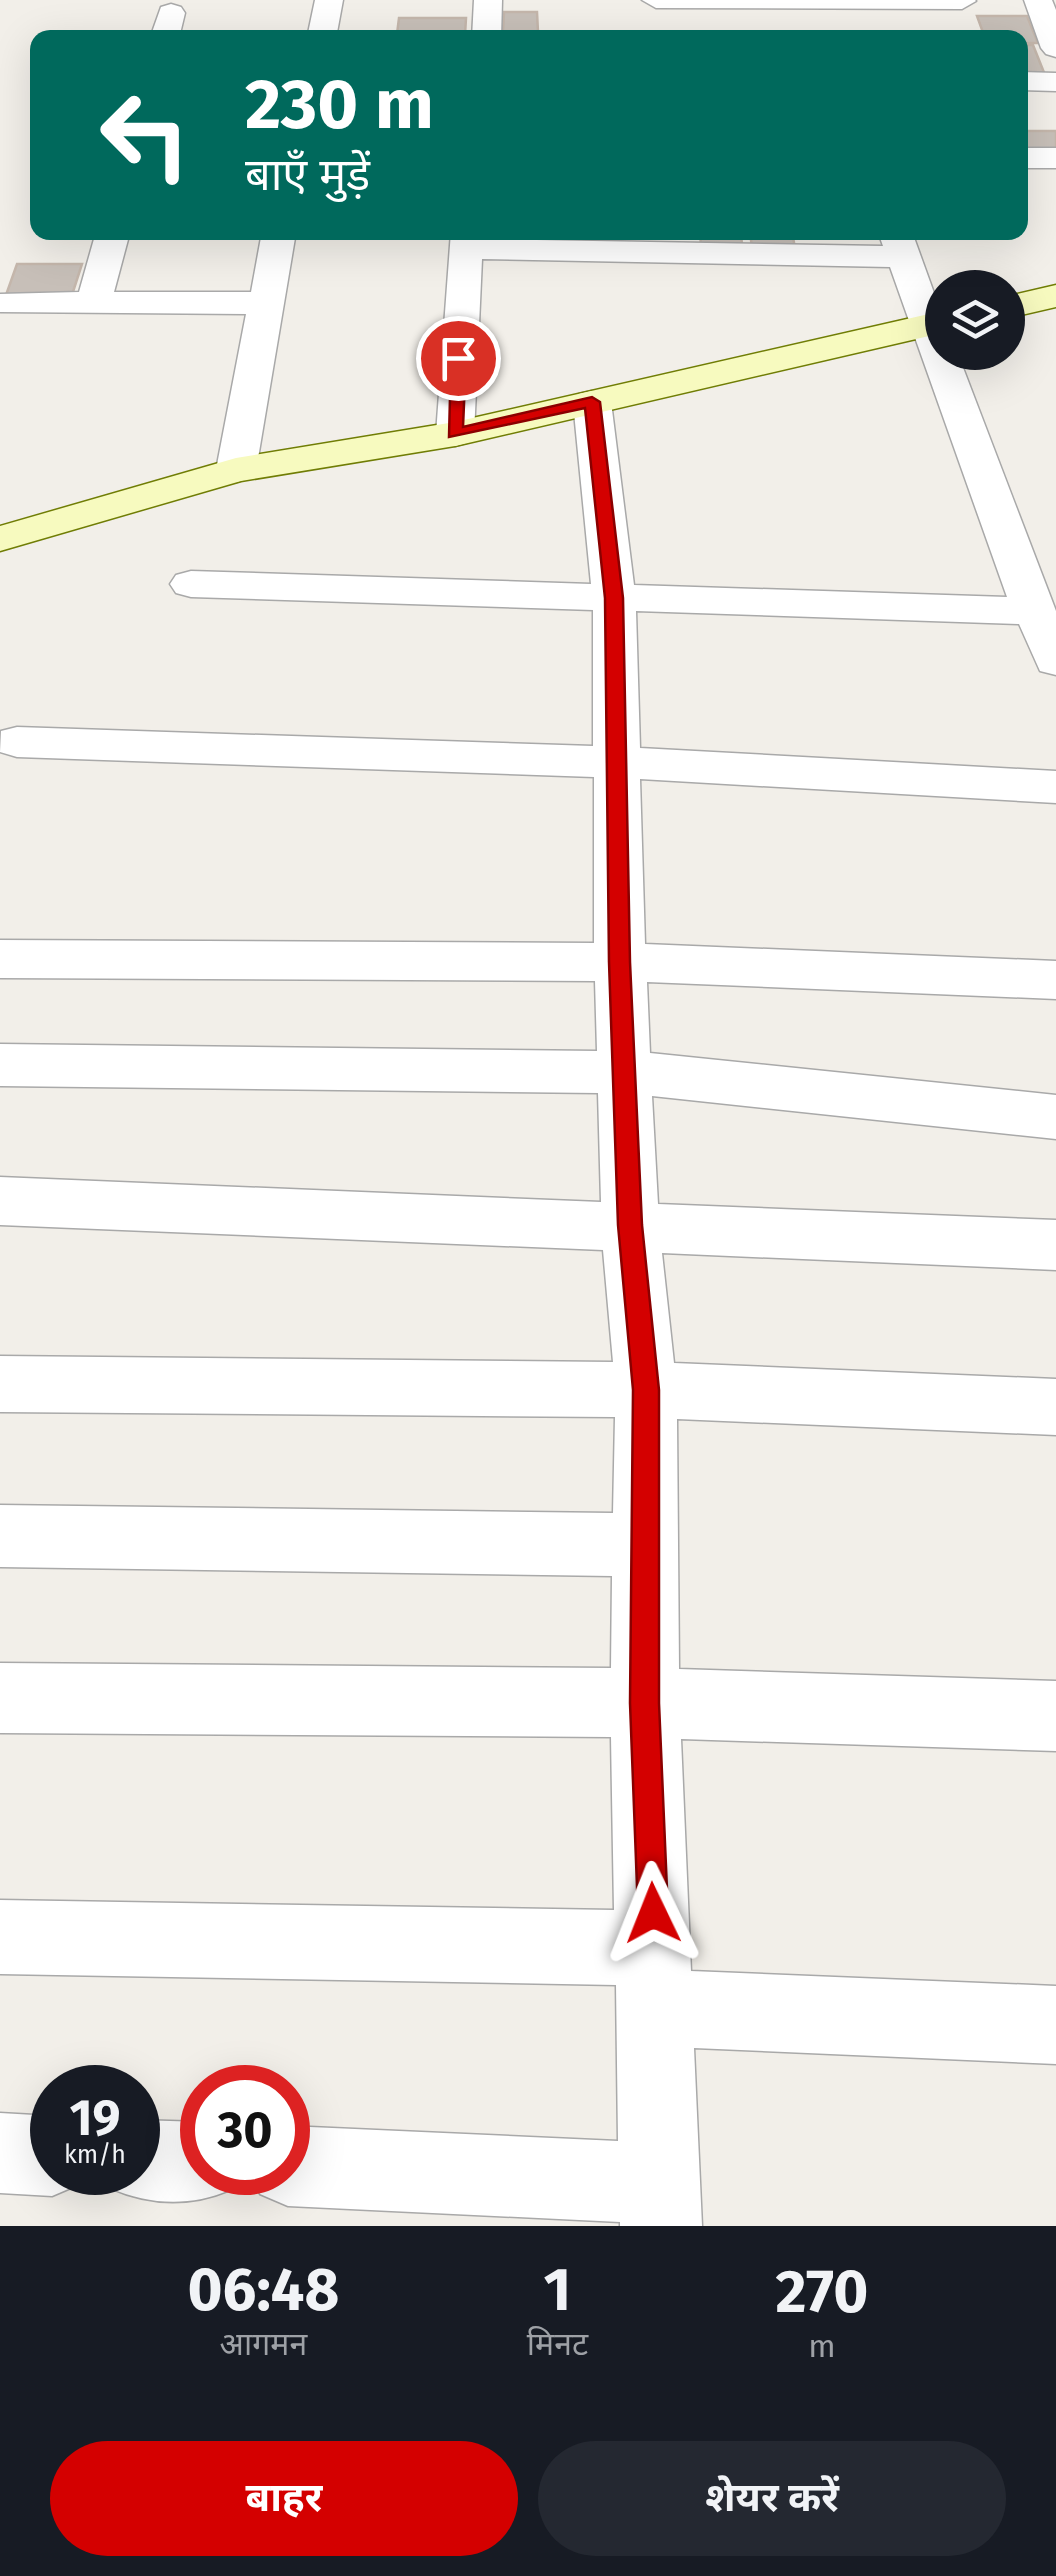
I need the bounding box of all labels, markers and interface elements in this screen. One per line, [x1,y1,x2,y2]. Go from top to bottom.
text: 230 m [245,63,434,147]
icon: left [80,70,210,200]
text: बाएँ मुड़ें [245,148,370,202]
map controls [925,270,1025,370]
button: layers [925,270,1025,370]
pin [416,316,501,401]
icon: arrive [431,331,486,386]
position arrow [601,1861,705,1965]
speed limit sign: 30 [180,2065,310,2195]
text: 19 [69,2088,121,2148]
text: km/h [64,2140,126,2170]
text: 06:48 [187,2254,339,2326]
text: 1 [543,2254,571,2326]
text: 270 [776,2256,868,2328]
text: आगमन [220,2325,307,2363]
text: मिनट [527,2325,588,2363]
text: m [808,2327,836,2365]
button: बाहर [50,2441,518,2556]
button: शेयर करें [538,2441,1006,2556]

